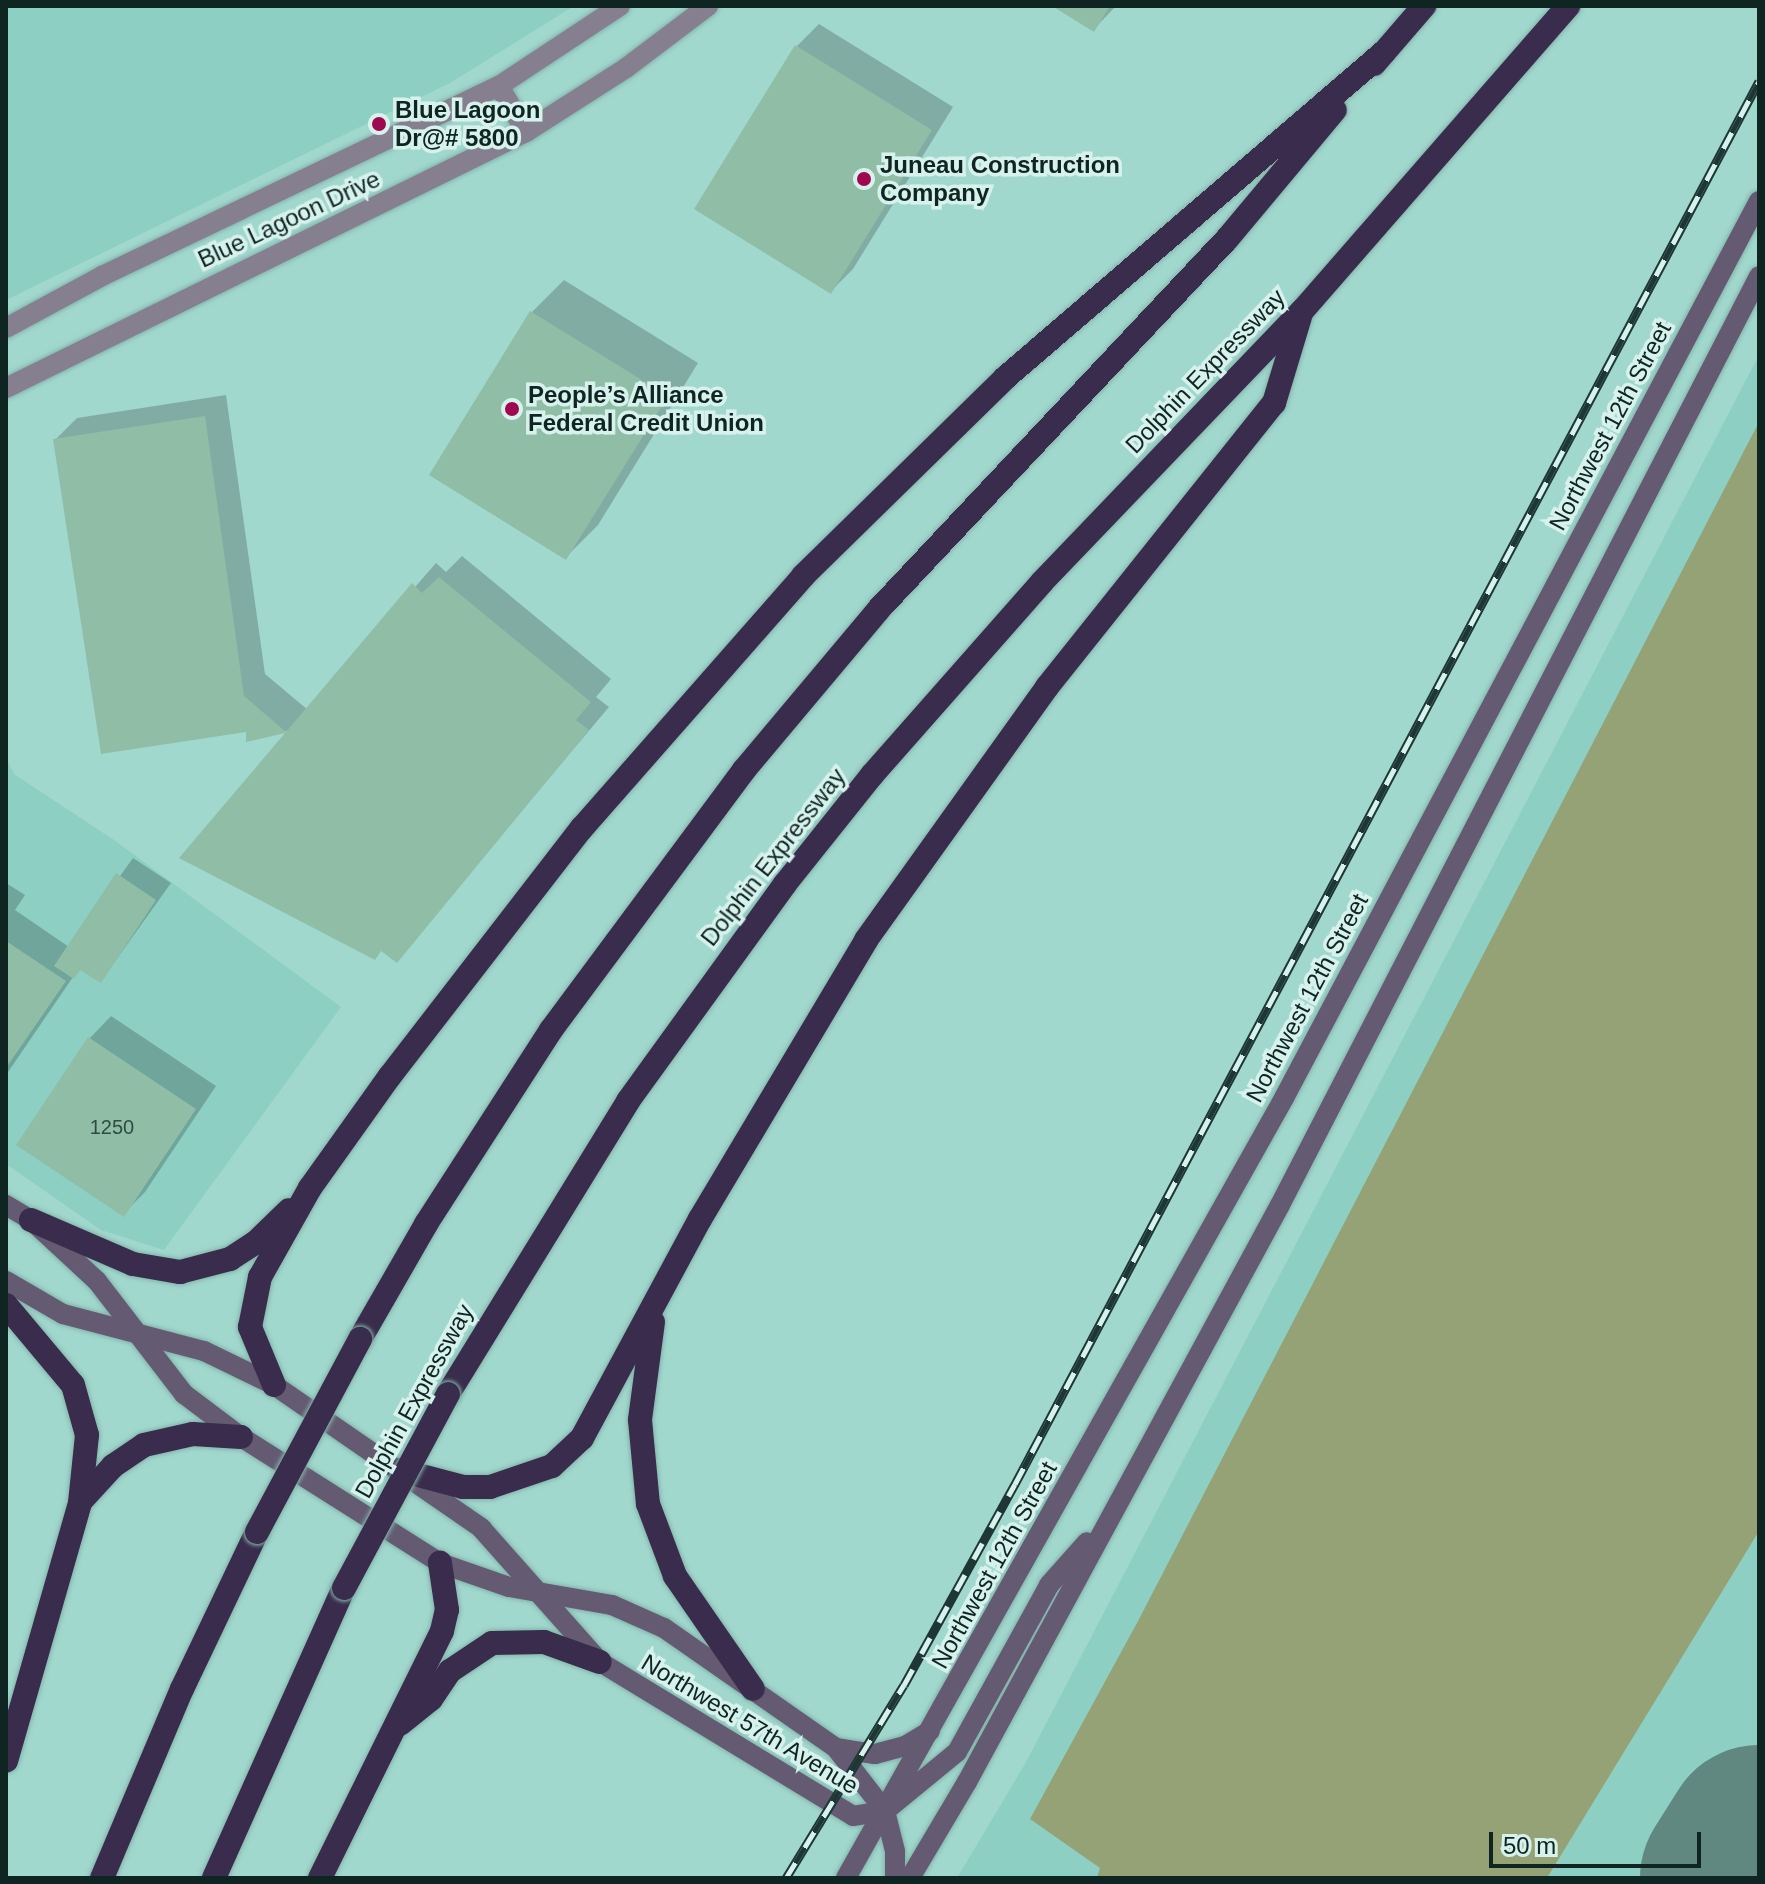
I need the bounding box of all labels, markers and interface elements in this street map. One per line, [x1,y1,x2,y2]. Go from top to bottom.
place label: Blue Lagoon Dr@# 5800 [395,96,540,152]
marker: Blue Lagoon Dr@# 5800 [370,115,388,133]
place label: Juneau Construction Company [880,151,1120,207]
street label: Blue Lagoon Drive [193,164,385,274]
marker: Juneau Construction Company [855,170,873,188]
street label: Dolphin Expressway [1119,283,1291,459]
street label: Northwest 12th Street [1543,317,1677,535]
place label: People’s Alliance Federal Credit Union [528,381,764,437]
marker: People’s Alliance Federal Credit Union [503,400,521,418]
street label: Dolphin Expressway [695,762,851,952]
street label: Northwest 12th Street [1240,889,1374,1107]
house number: 1250 [90,1115,134,1139]
street label: Dolphin Expressway [349,1299,479,1503]
street label: Northwest 12th Street [925,1457,1063,1673]
street label: Northwest 57th Avenue [636,1648,864,1800]
scale bar [1493,1816,1705,1866]
text: 50 m [1503,1832,1556,1859]

